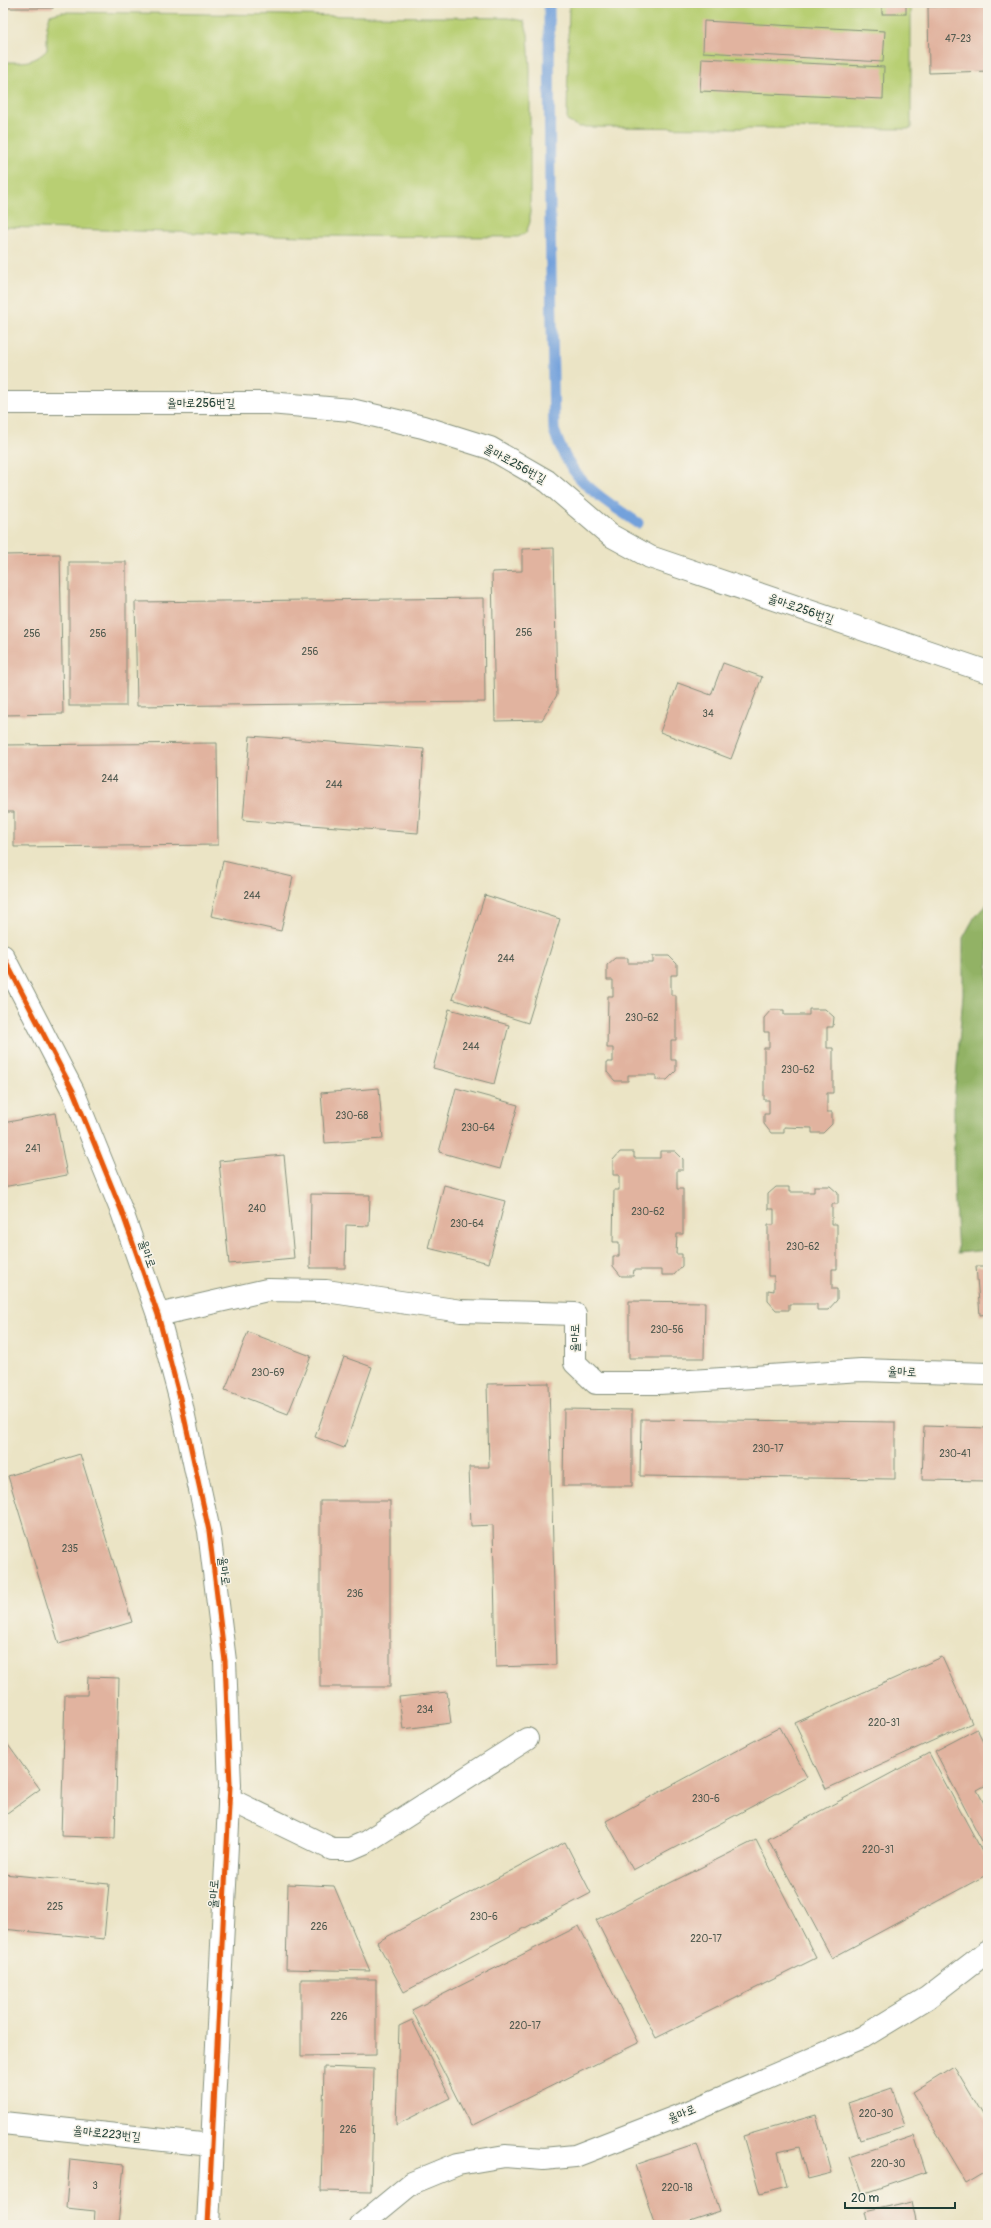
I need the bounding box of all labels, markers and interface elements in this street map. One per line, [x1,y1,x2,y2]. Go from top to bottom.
house number: 47-23 [945,33,972,45]
street label: 율마로256번길 [167,396,236,411]
street label: 율마로256번길 [481,441,549,487]
street label: 율마로256번길 [766,591,836,627]
house number: 256 [516,627,533,639]
house number: 256 [24,628,41,640]
house number: 256 [90,628,107,640]
house number: 256 [302,646,319,658]
house number: 34 [702,708,714,720]
house number: 244 [101,773,119,785]
house number: 244 [325,779,343,791]
house number: 244 [243,890,261,902]
house number: 244 [497,953,515,965]
house number: 230-62 [625,1012,659,1024]
house number: 244 [462,1041,480,1053]
house number: 230-62 [781,1064,815,1076]
house number: 230-68 [336,1110,368,1122]
house number: 230-64 [461,1122,495,1134]
house number: 241 [25,1143,41,1155]
house number: 240 [248,1203,266,1215]
house number: 230-62 [631,1206,665,1218]
house number: 230-64 [450,1218,484,1230]
street label: 율마로 [135,1238,159,1270]
house number: 230-62 [786,1241,820,1253]
street label: 율마로 [568,1324,583,1352]
house number: 230-56 [650,1324,684,1336]
street label: 율마로 [887,1364,917,1380]
house number: 230-69 [252,1367,284,1379]
house number: 230-17 [752,1443,784,1455]
house number: 230-41 [939,1448,971,1460]
house number: 235 [62,1543,78,1555]
street label: 율마로 [215,1556,233,1586]
house number: 236 [347,1588,364,1600]
house number: 234 [417,1704,434,1716]
house number: 220-31 [868,1717,900,1729]
house number: 230-6 [692,1793,720,1805]
house number: 220-31 [862,1844,894,1856]
street label: 율마로 [206,1879,222,1909]
house number: 225 [47,1901,63,1913]
house number: 230-6 [470,1911,498,1923]
house number: 226 [311,1921,328,1933]
house number: 220-17 [690,1933,722,1945]
house number: 226 [331,2011,348,2023]
house number: 220-17 [509,2020,541,2032]
street label: 율마로 [666,2102,698,2126]
house number: 220-30 [859,2108,894,2120]
street label: 율마로223번길 [72,2123,142,2145]
house number: 226 [340,2124,357,2136]
house number: 220-30 [871,2158,906,2170]
house number: 3 [92,2180,98,2192]
house number: 220-18 [661,2182,693,2194]
scale bar [845,2184,955,2210]
text: 20 m [851,2191,880,2206]

